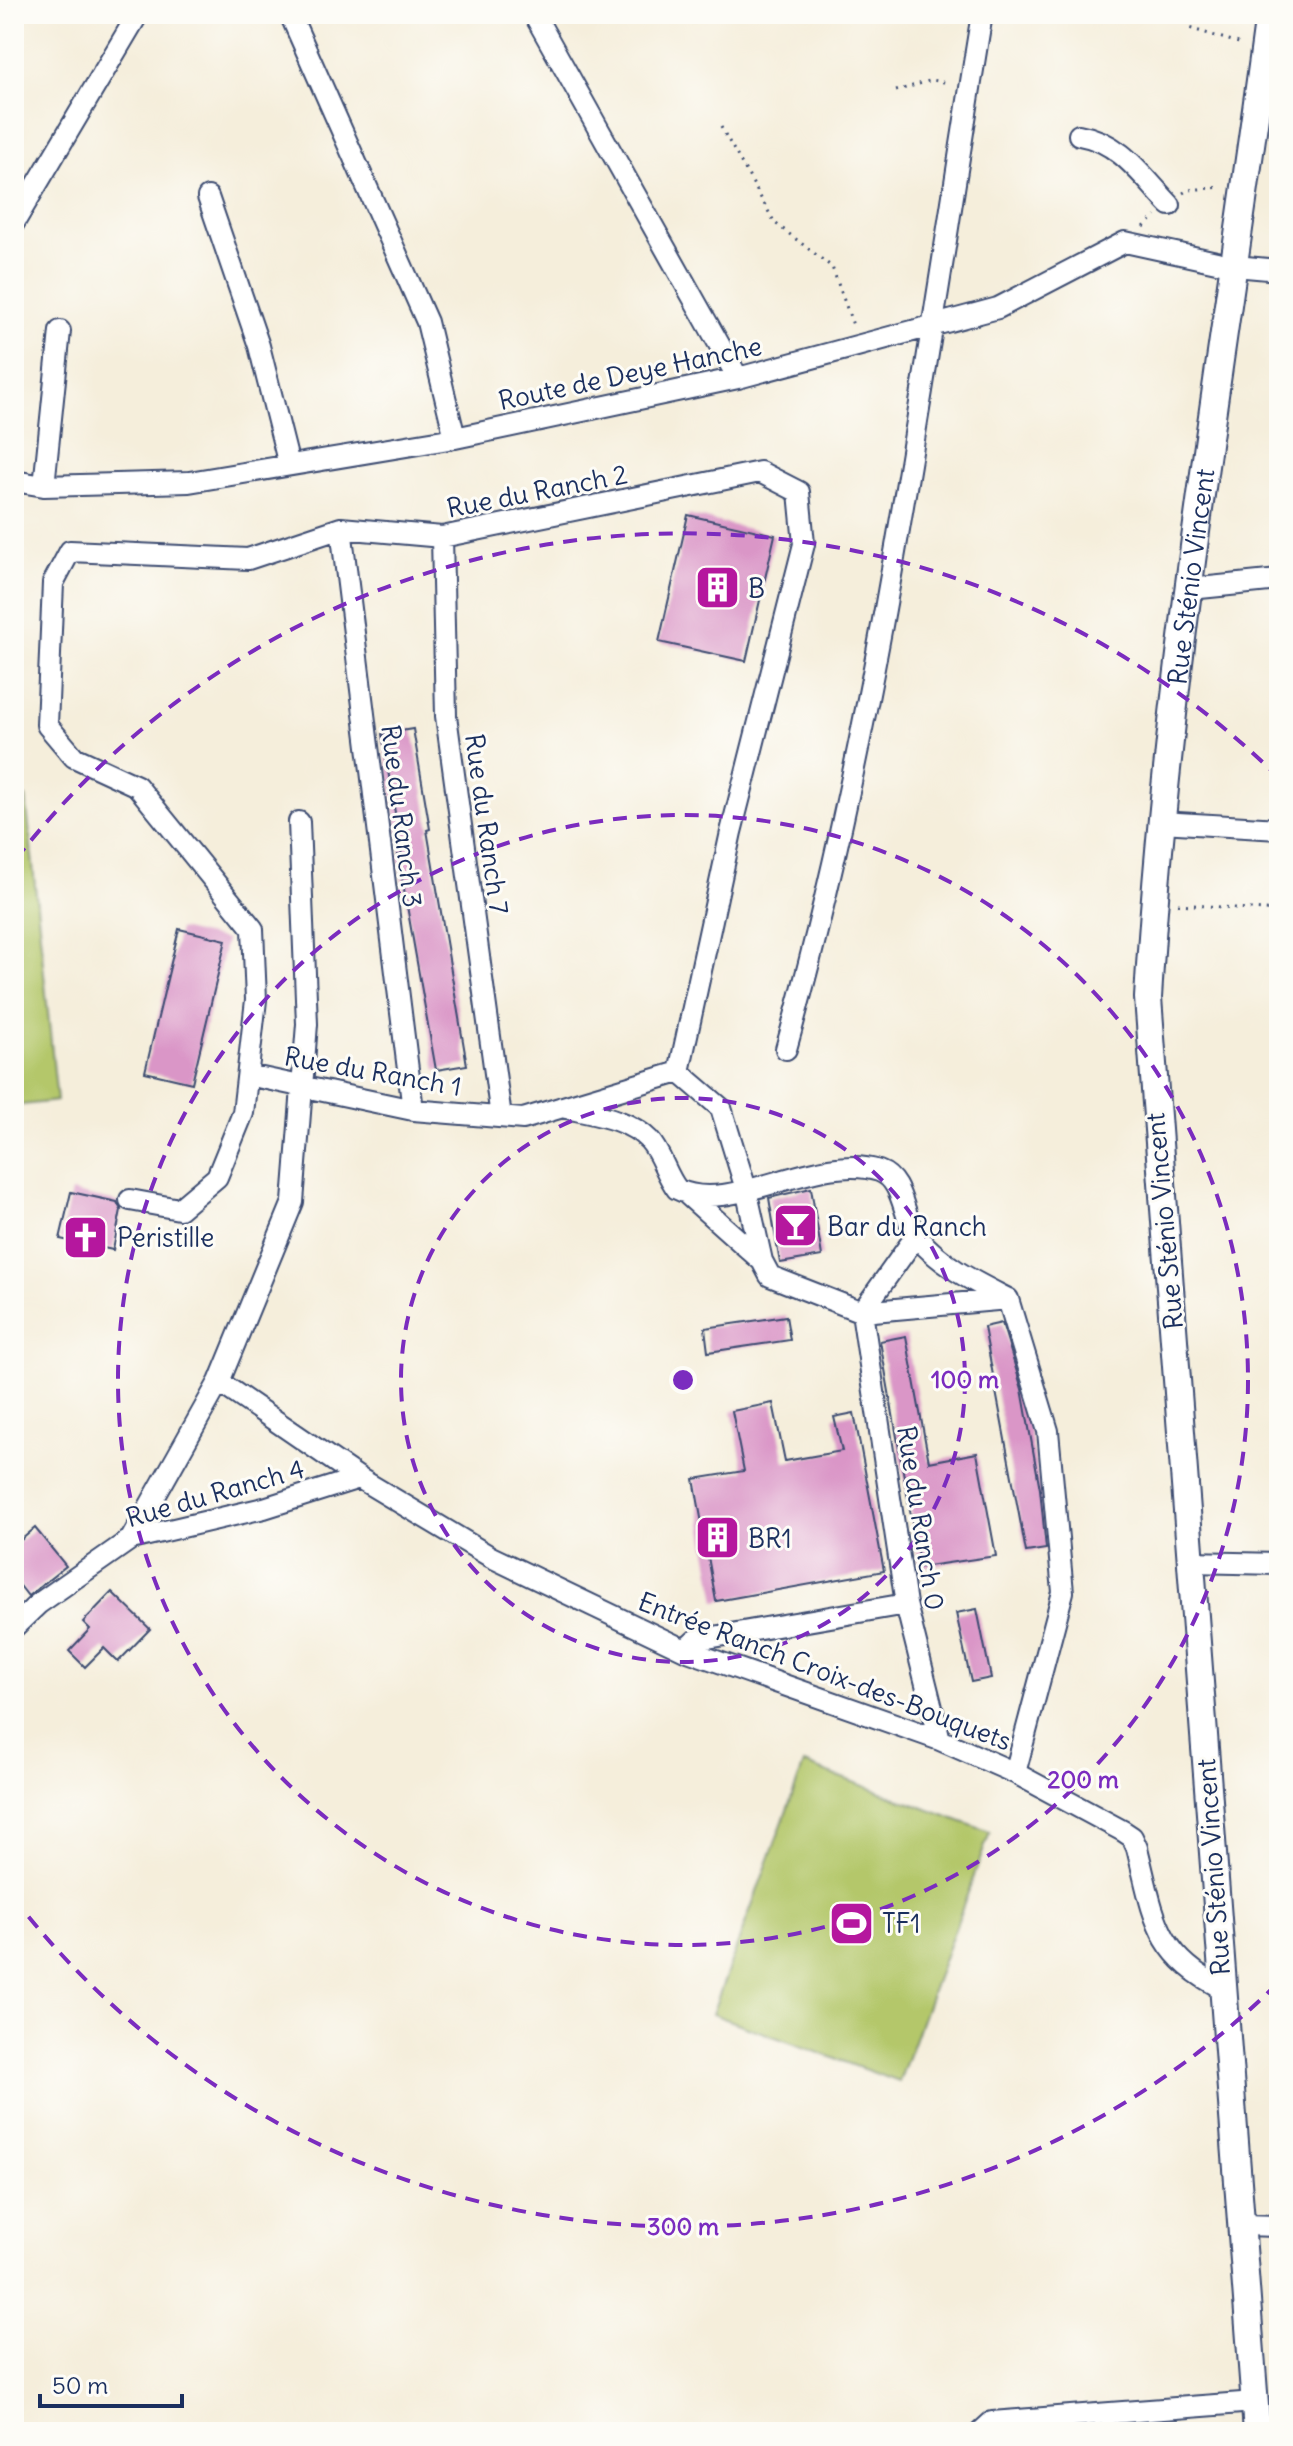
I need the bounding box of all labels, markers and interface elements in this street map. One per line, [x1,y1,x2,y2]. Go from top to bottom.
street label: Route de Deye Hanche [495,329,765,417]
street label: Rue du Ranch 2 [444,457,630,525]
street label: Rue Sténio Vincent [1160,466,1221,686]
building icon: B [693,564,741,612]
place label: B [748,572,765,605]
street label: Rue du Ranch 3 [374,723,430,909]
street label: Rue du Ranch 7 [458,732,516,917]
street label: Rue du Ranch 1 [282,1039,464,1103]
street label: Rue Sténio Vincent [1138,1111,1190,1331]
bar icon: Bar du Ranch [772,1202,820,1250]
place label: Bar du Ranch [827,1210,987,1243]
church icon: Peristille [62,1213,110,1261]
place label: Peristille [117,1221,214,1254]
text: 100 m [931,1364,999,1394]
centre of rings [669,1366,697,1394]
street label: Rue du Ranch 0 [890,1423,952,1613]
street label: Rue du Ranch 4 [122,1452,308,1534]
building icon: BR1 [693,1514,741,1562]
place label: BR1 [748,1522,792,1555]
street label: Entrée Ranch Croix-des-Bouquets [634,1584,1016,1758]
street label: Rue Sténio Vincent [1189,1757,1237,1977]
text: 200 m [1047,1764,1119,1794]
sports icon: TF1 [827,1899,875,1947]
place label: TF1 [882,1907,921,1940]
text: 300 m [647,2211,719,2241]
scale bar [40,2358,182,2408]
text: 50 m [52,2370,108,2400]

